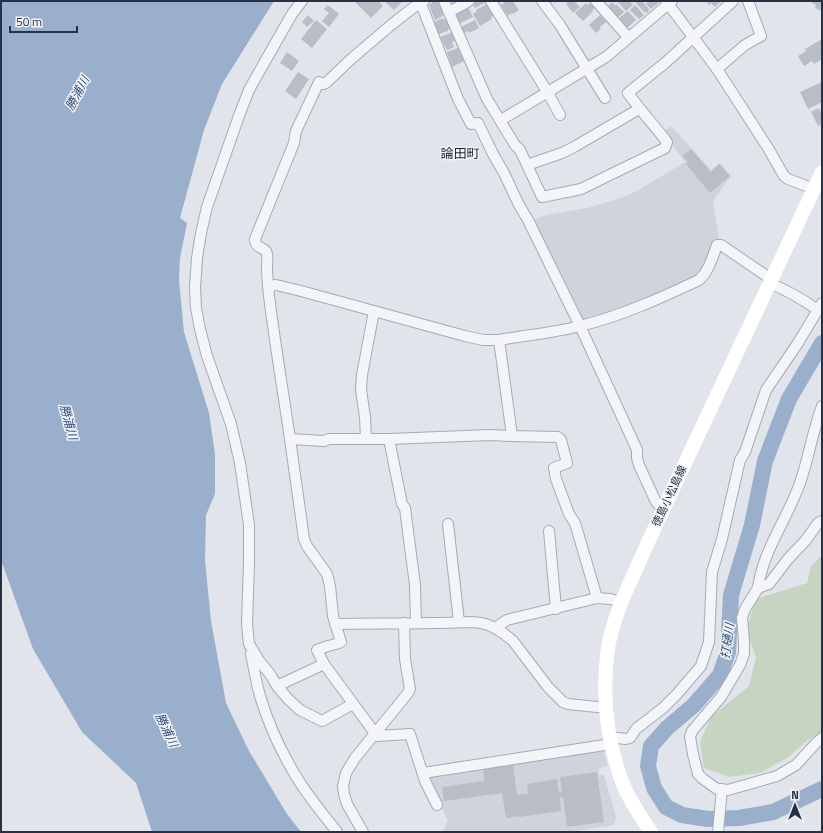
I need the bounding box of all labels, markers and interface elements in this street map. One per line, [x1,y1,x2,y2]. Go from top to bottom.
scale bar [10,8,77,34]
text: 50 m [16,12,42,31]
water label: 勝浦川 [60,71,95,113]
district label: 論田町 [440,143,480,163]
water label: 勝浦川 [55,402,83,444]
street label: 徳島小松島線 [648,463,690,529]
water label: 打樋川 [715,620,739,660]
water label: 勝浦川 [151,710,184,752]
north arrow [775,785,815,825]
text: N [791,787,799,803]

